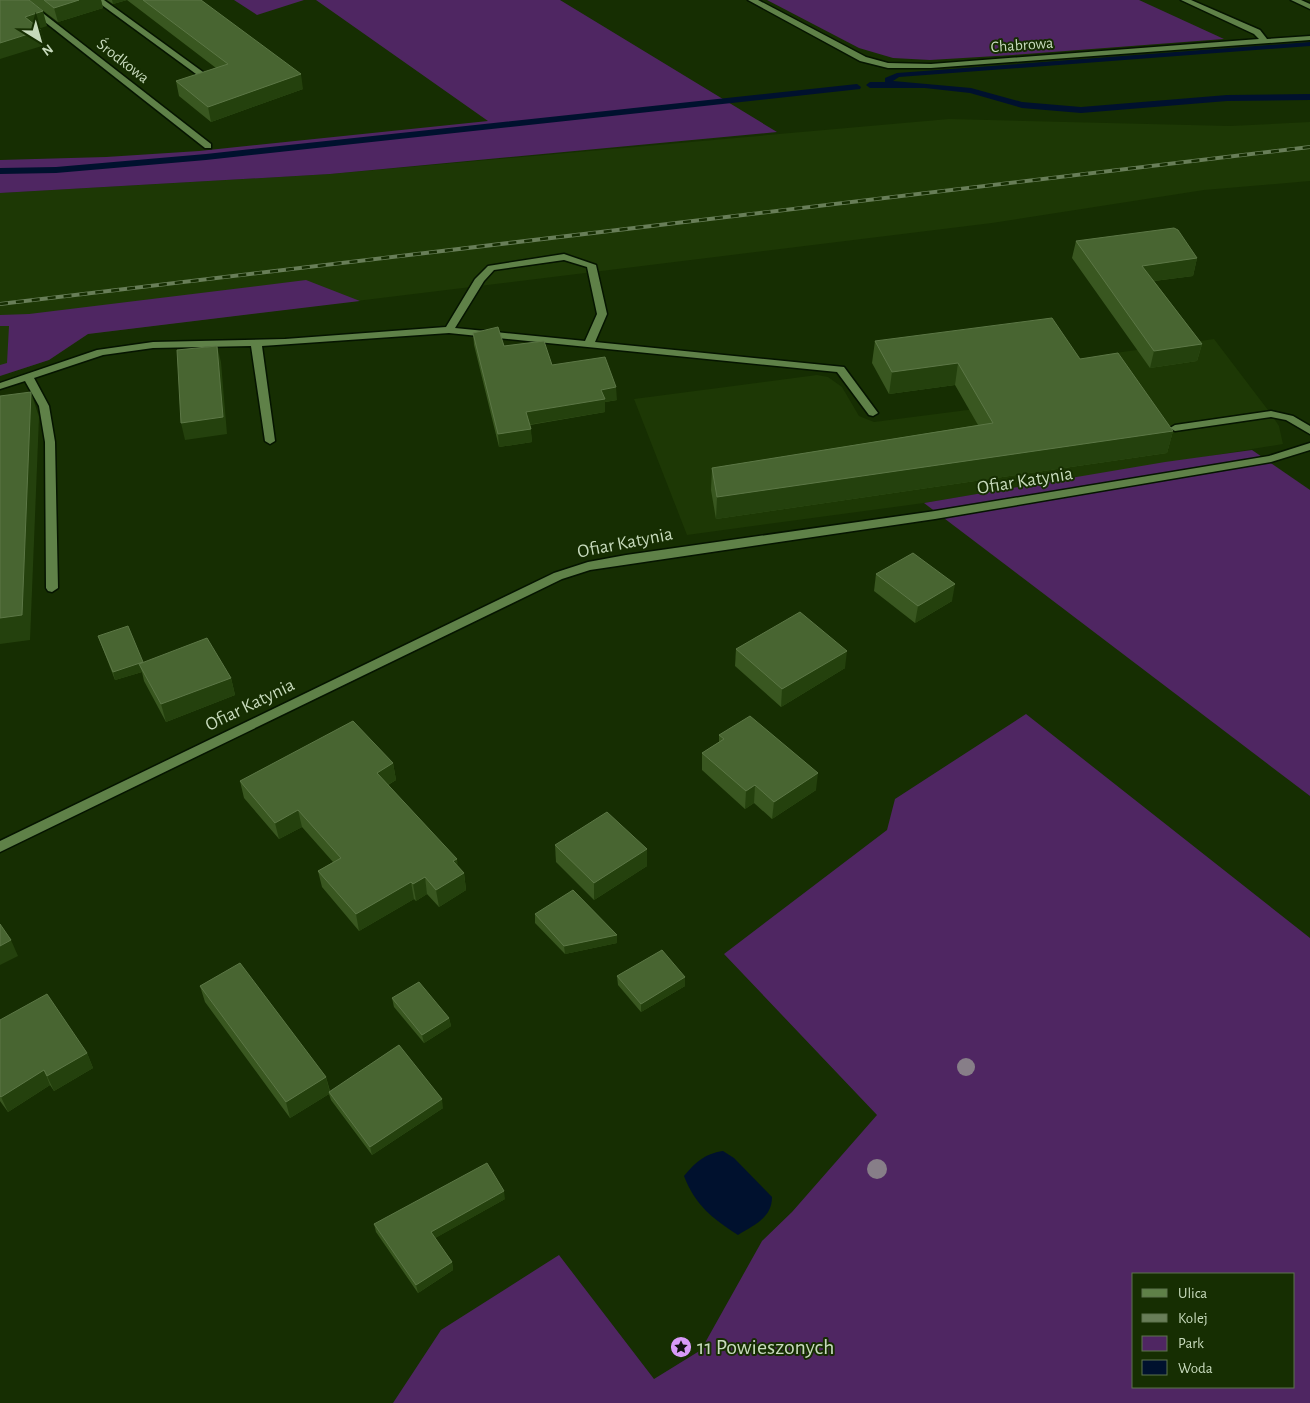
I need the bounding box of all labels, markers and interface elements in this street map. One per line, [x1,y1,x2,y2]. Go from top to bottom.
north arrow [15,15,65,65]
street label: Środkowa [94,33,154,86]
street label: Chabrowa [990,35,1054,55]
text: N [39,41,55,58]
street label: Ofiar Katynia [976,464,1075,498]
street label: Ofiar Katynia [576,524,675,562]
street label: Ofiar Katynia [202,675,298,735]
legend [1132,1273,1295,1388]
text: Ulica [1178,1286,1207,1301]
text: Kolej [1178,1311,1208,1326]
place icon: 11 Powieszonych [669,1335,693,1359]
place label: 11 Powieszonych [697,1336,834,1358]
text: Park [1178,1336,1204,1351]
text: Woda [1178,1361,1213,1376]

